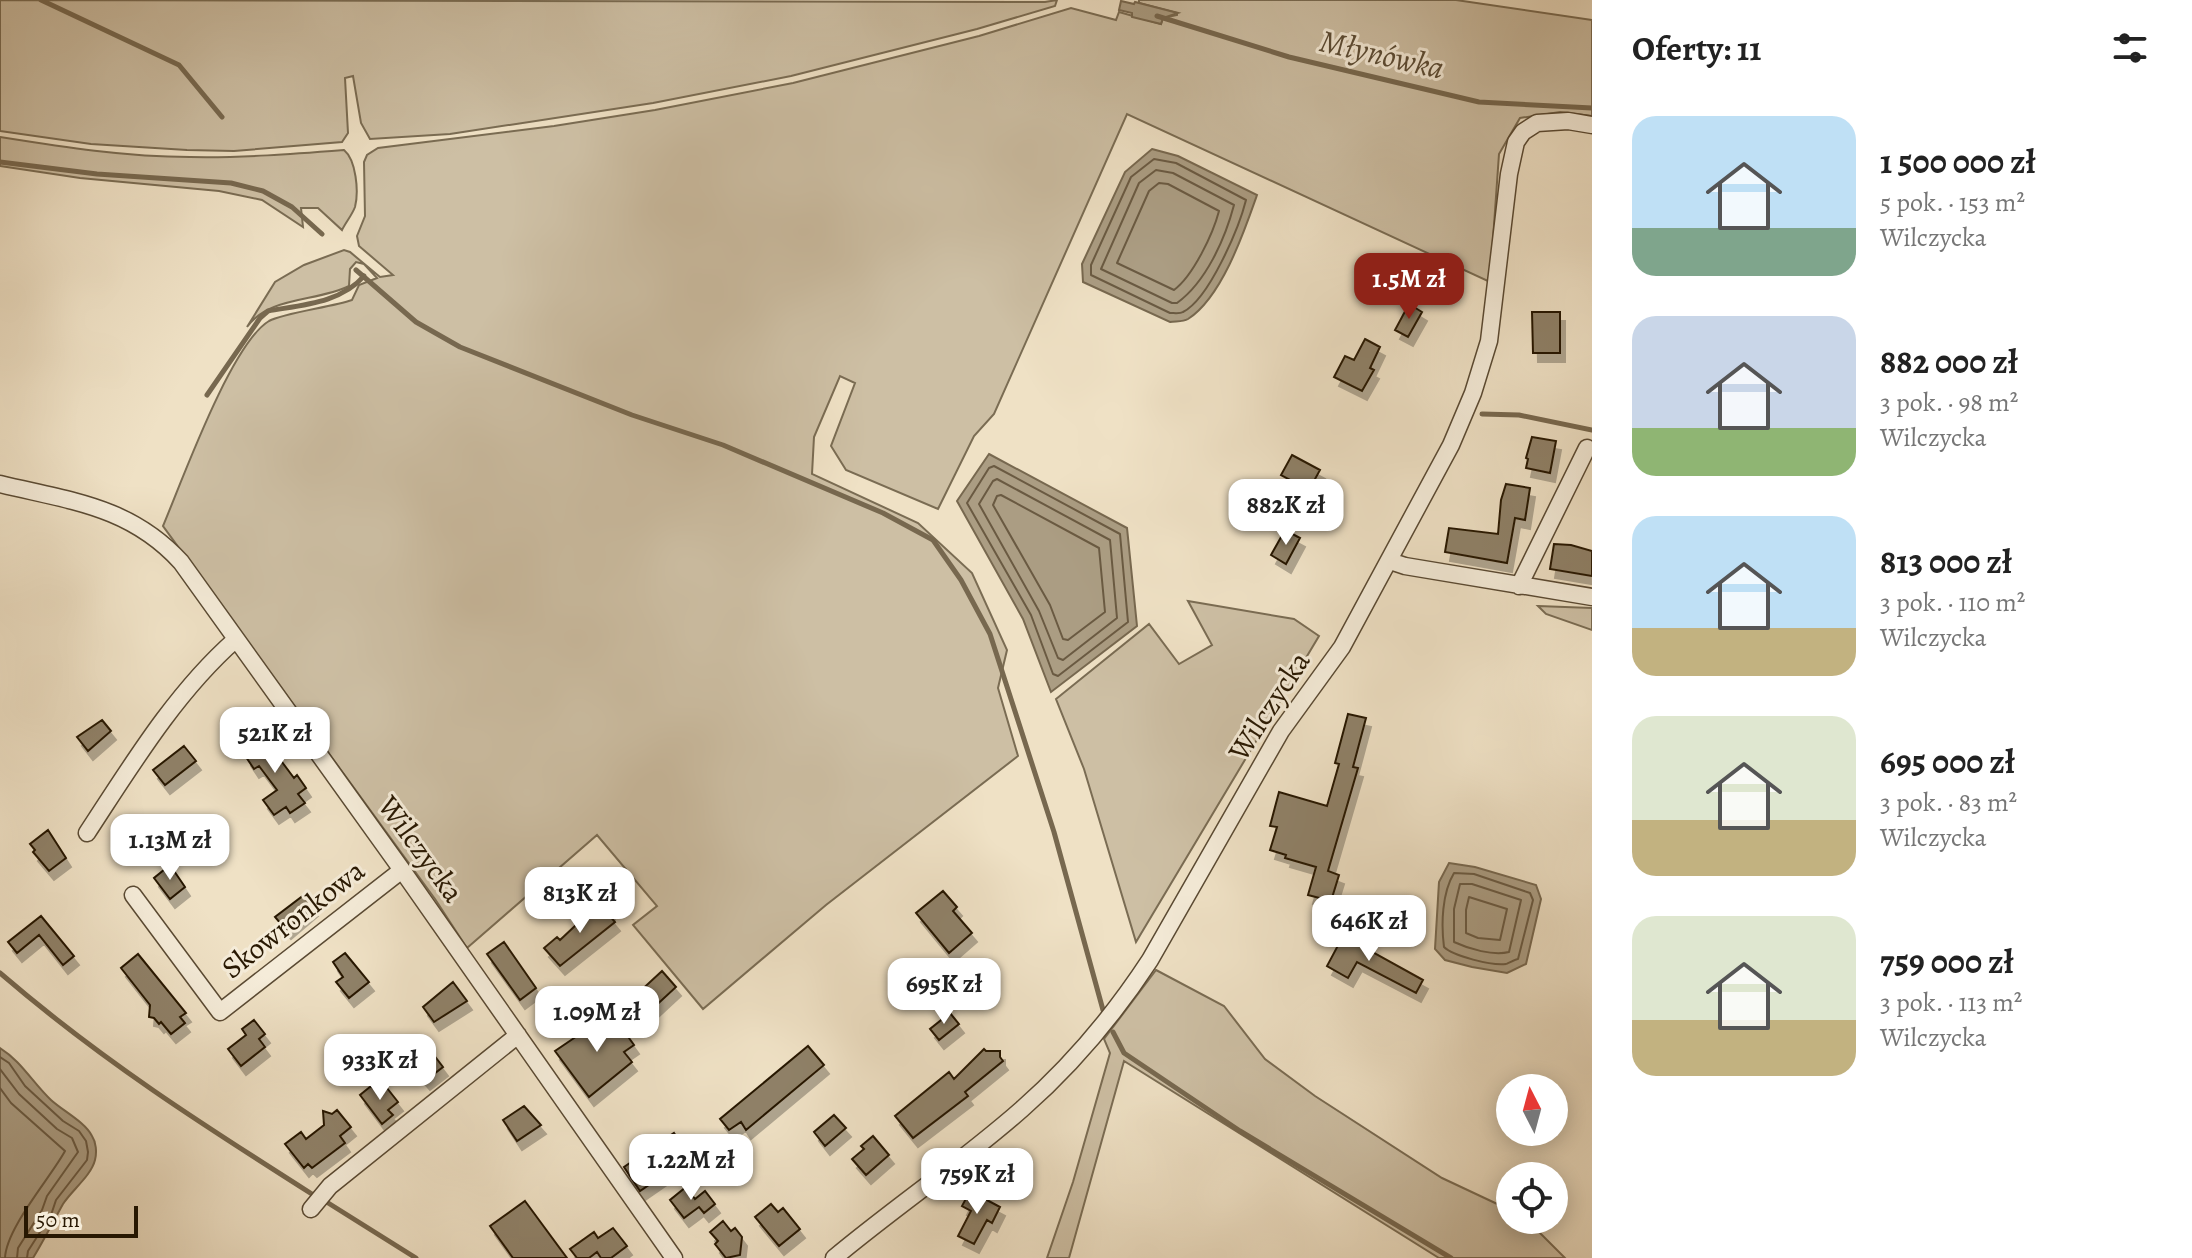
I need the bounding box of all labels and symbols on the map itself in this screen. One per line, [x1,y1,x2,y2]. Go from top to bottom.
water label: Młynówka [1316,18,1449,90]
pin: 1.5M zł [1335,253,1483,321]
pin: 882K zł [1212,479,1360,547]
street label: Wilczycka [1218,644,1319,769]
pin: 521K zł [201,707,349,775]
street label: Wilczycka [368,787,473,911]
pin: 1.13M zł [87,814,253,882]
street label: Skowronkowa [213,850,373,988]
pin: 813K zł [506,867,654,935]
pin: 646K zł [1295,895,1443,963]
pin: 695K zł [870,958,1018,1026]
pin: 1.09M zł [514,986,680,1054]
pin: 933K zł [306,1034,454,1102]
north arrow [1496,1074,1568,1146]
pin: 1.22M zł [608,1134,774,1202]
pin: 759K zł [903,1148,1051,1216]
scale bar [24,1202,138,1238]

